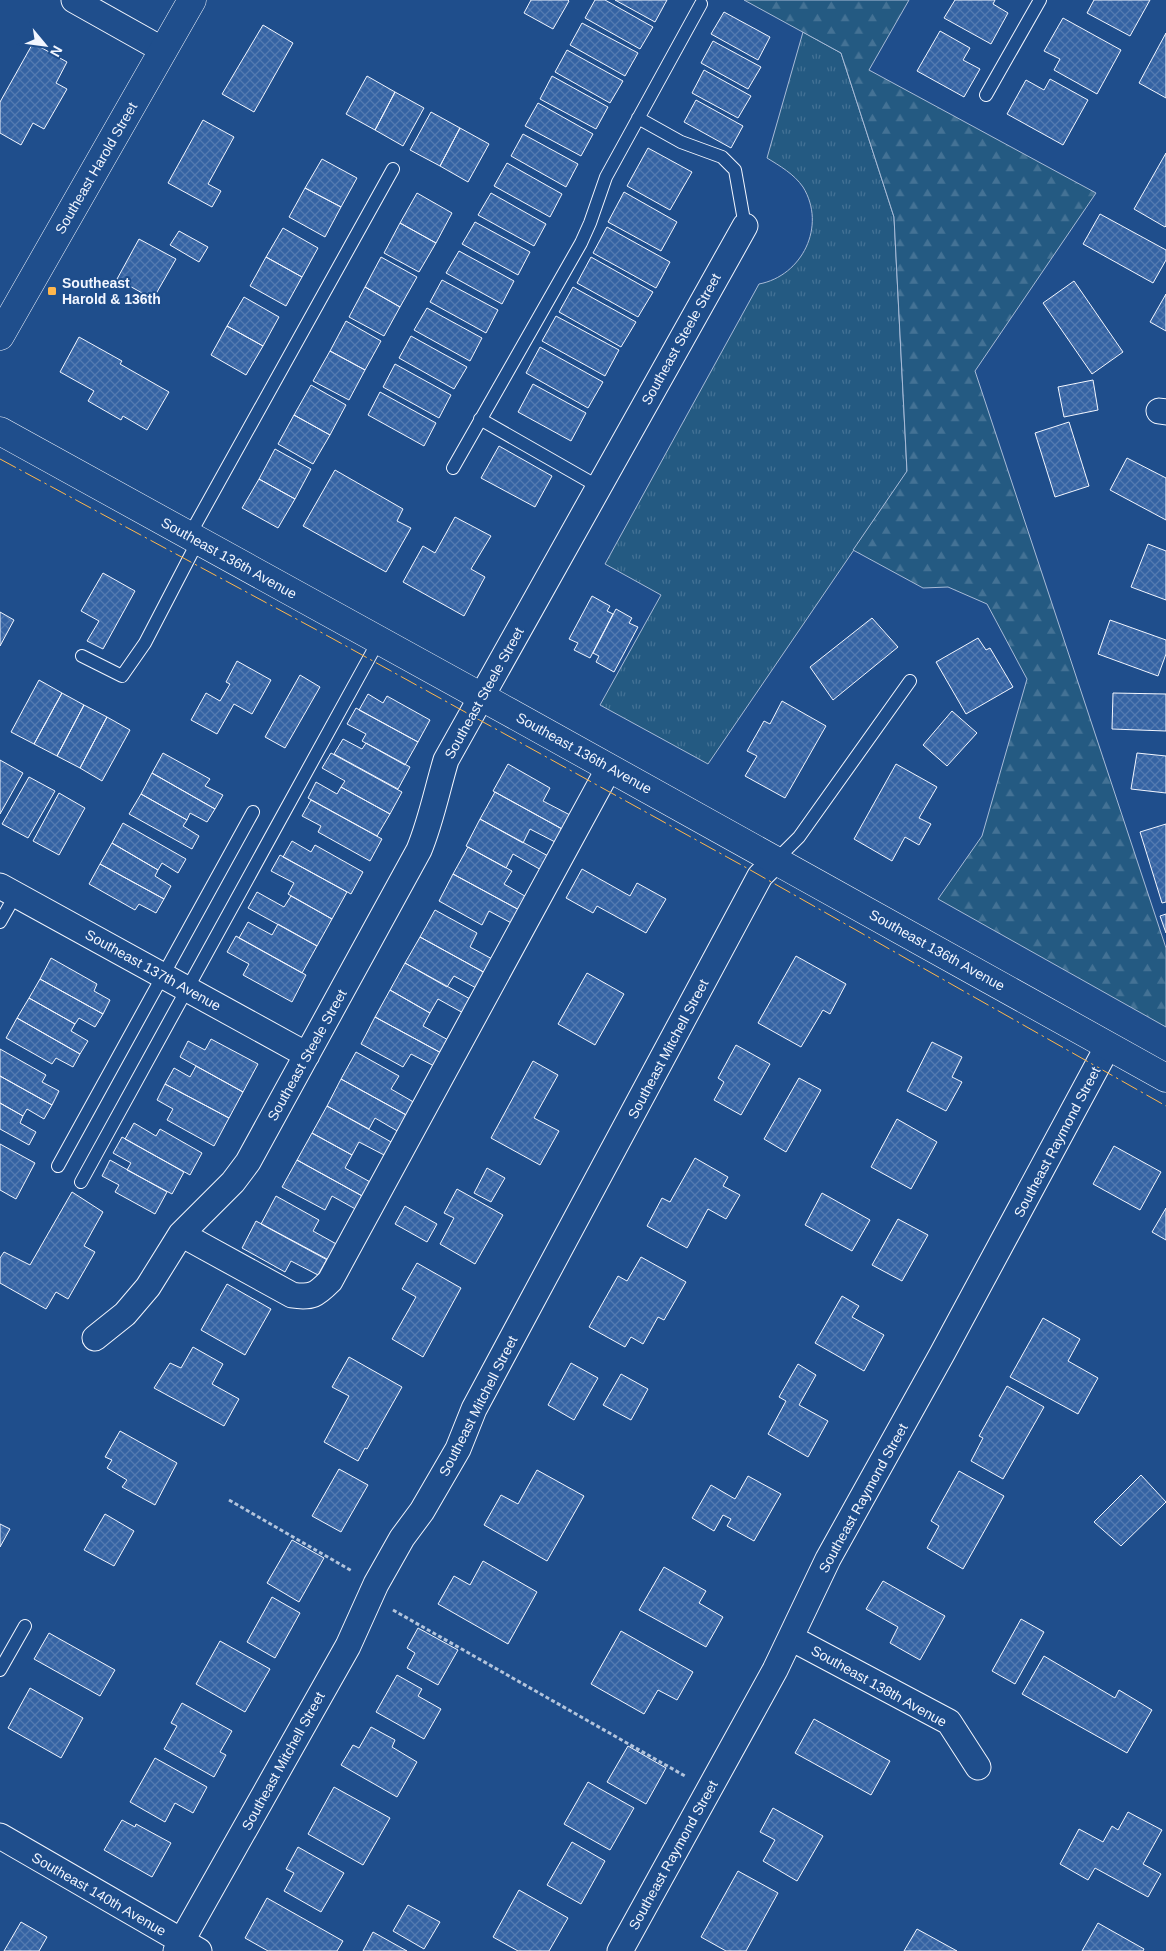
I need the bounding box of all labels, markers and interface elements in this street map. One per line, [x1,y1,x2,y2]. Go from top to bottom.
north arrow [20,20,70,70]
text: N [47,43,66,60]
street label: Southeast Harold Street [52,99,140,237]
street label: Southeast Steele Street [638,270,724,408]
place label: Southeast Harold & 136th [62,275,161,307]
marker: Southeast Harold & 136th [46,285,58,297]
street label: Southeast 136th Avenue [159,514,300,602]
street label: Southeast Steele Street [441,624,527,762]
street label: Southeast 136th Avenue [514,709,655,797]
street label: Southeast 136th Avenue [867,906,1008,994]
street label: Southeast 137th Avenue [83,926,224,1014]
street label: Southeast Mitchell Street [624,976,712,1121]
street label: Southeast Steele Street [264,986,350,1124]
street label: Southeast Raymond Street [1010,1064,1104,1220]
street label: Southeast Mitchell Street [436,1333,521,1479]
street label: Southeast Raymond Street [815,1421,911,1575]
street label: Southeast 138th Avenue [809,1642,950,1730]
street label: Southeast Mitchell Street [238,1689,328,1833]
street label: Southeast Raymond Street [625,1778,721,1932]
street label: Southeast 140th Avenue [29,1849,169,1939]

